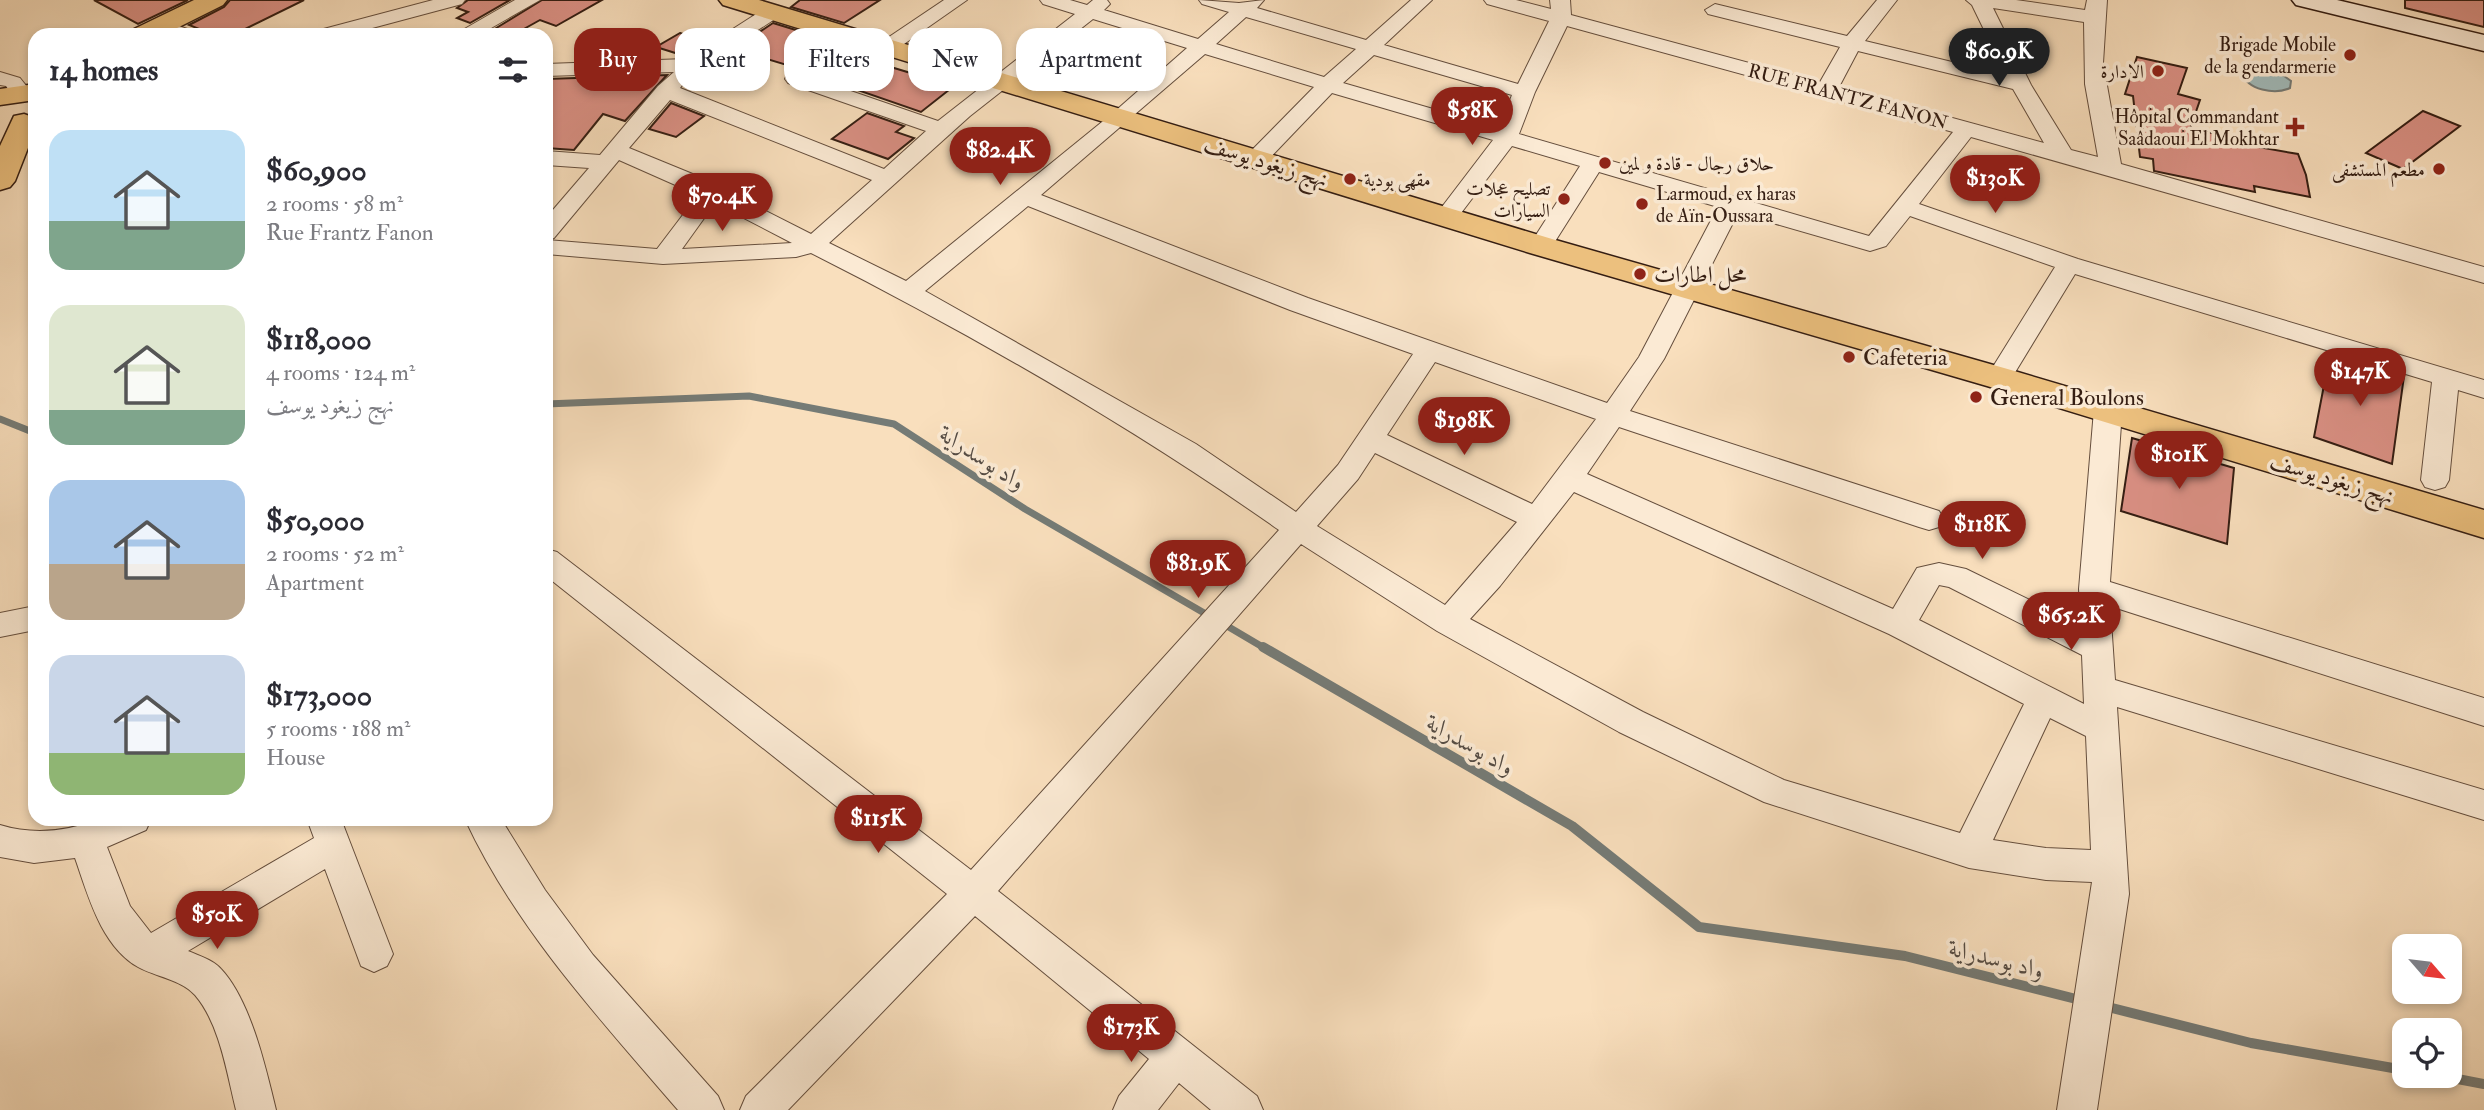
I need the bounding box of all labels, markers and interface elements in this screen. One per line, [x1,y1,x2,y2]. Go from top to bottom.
chip: Buy [574,28,661,91]
chip: Rent [675,28,770,91]
chip: Filters [784,28,894,91]
chip: New [908,28,1002,91]
chip: Apartment [1016,28,1166,91]
pin: $60.9K [1942,28,2056,88]
place label: Brigade Mobile de la gendarmerie [2204,33,2336,79]
text: $60.9K [1965,36,2033,65]
marker: Brigade Mobile de la gendarmerie [2342,47,2358,63]
icon: filters [494,51,532,89]
text: 14 homes [49,52,158,89]
street label: RUE FRANTZ FANON [1745,59,1950,135]
place label: الادارة [2100,60,2144,84]
marker: الادارة [2150,63,2166,79]
pin: $58K [1431,88,1513,147]
text: $58K [1447,95,1497,124]
place label: Hôpital Commandant Saâdaoui El Mokhtar [2114,105,2279,151]
marker: Hôpital Commandant Saâdaoui El Mokhtar [2285,117,2305,137]
pin: $82.4K [943,128,1057,187]
street label: نهج زيغود يوسف [1199,129,1331,200]
text: $82.4K [966,135,1034,164]
text: $60,900 [266,152,367,189]
place label: حلاق رجال - قادة و لمين [1619,152,1774,176]
marker: حلاق رجال - قادة و لمين [1597,155,1613,171]
pin: $130K [1946,156,2044,215]
icon: home [105,158,189,242]
place label: مطعم المستشفى [2332,158,2425,188]
marker: مطعم المستشفى [2431,161,2447,177]
text: $130K [1966,163,2024,192]
place label: مقهى بودية [1364,168,1431,193]
marker: مقهى بودية [1342,171,1358,187]
pin: $70.4K [665,174,779,233]
place label: تصليح عجلات السيارات [1466,177,1550,223]
text: $70.4K [688,181,756,210]
place label: Larmoud, ex haras de Aïn-Oussara [1656,182,1796,228]
text: 2 rooms · 58 m² [266,189,403,218]
marker: تصليح عجلات السيارات [1556,191,1572,207]
marker: Larmoud, ex haras de Aïn-Oussara [1634,196,1650,212]
text: Rue Frantz Fanon [266,218,434,247]
place label: محل اطارات [1654,260,1746,291]
marker: محل اطارات [1632,266,1648,282]
text: $118,000 [266,321,372,358]
icon: home [105,333,189,417]
place label: Cafeteria [1863,343,1948,372]
pin: $147K [2311,348,2409,408]
marker: Cafeteria [1841,349,1857,365]
text: $147K [2330,356,2390,385]
text: 4 rooms · 124 m² [266,358,415,387]
place label: General Boulons [1990,383,2144,412]
marker: General Boulons [1968,389,1984,405]
text: نهج زيغود يوسف [266,391,394,420]
pin: $198K [1415,398,1513,457]
text: $198K [1434,405,1494,434]
water label: واد بوسدراية [932,418,1032,498]
pin: $101K [2130,432,2228,491]
text: $101K [2150,439,2208,468]
street label: نهج زيغود يوسف [2265,446,2397,517]
text: $50,000 [266,502,365,539]
pin: $118K [1933,502,2031,561]
icon: home [105,508,189,592]
text: $118K [1954,509,2010,538]
text: 2 rooms · 52 m² [266,539,404,568]
pin: $81.9K [1141,540,1255,600]
text: $81.9K [1166,548,1230,577]
text: Apartment [266,568,364,597]
pin: $65.2K [2014,592,2128,652]
text: $65.2K [2038,600,2104,629]
text: $173,000 [266,677,372,714]
icon: home [105,683,189,767]
water label: واد بوسدراية [1419,707,1520,783]
text: 5 rooms · 188 m² [266,714,410,743]
text: House [266,743,325,772]
pin: $115K [829,796,927,855]
text: $115K [850,803,906,832]
pin: $50K [176,892,258,951]
text: $50K [192,899,242,928]
water label: واد بوسدراية [1944,932,2048,986]
north arrow [2392,934,2462,1004]
map controls [2392,934,2462,1088]
pin: $173K [1082,1004,1180,1064]
text: $173K [1103,1012,1159,1041]
button: locate [2392,1018,2462,1088]

